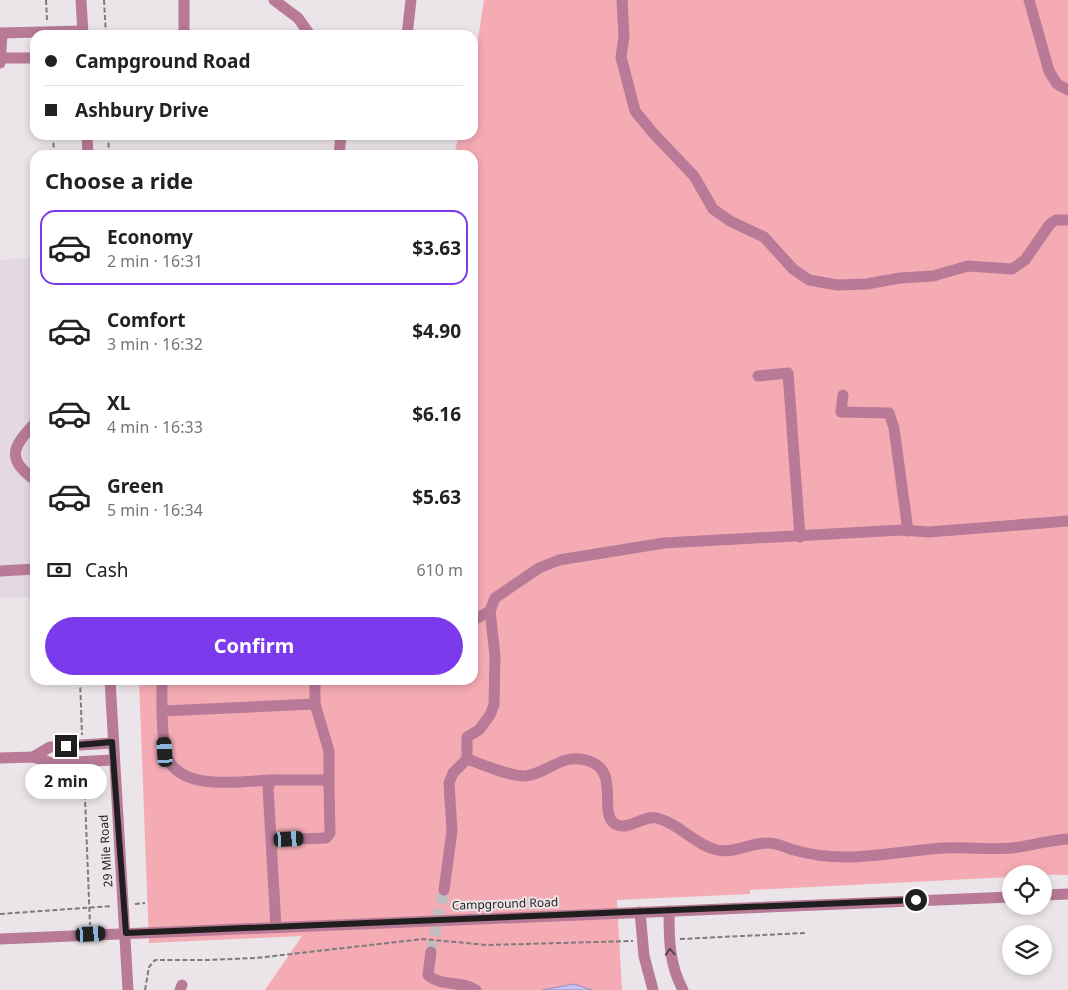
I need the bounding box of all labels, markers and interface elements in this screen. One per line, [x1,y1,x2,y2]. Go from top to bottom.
text: Campground Road [75,48,251,74]
text: Ashbury Drive [75,97,209,123]
text: Choose a ride [45,165,193,195]
text: Economy [107,224,193,250]
icon: car [47,225,92,270]
text: $3.63 [412,235,461,261]
text: 2 min · 16:31 [107,250,203,272]
text: Comfort [107,307,186,333]
icon: car [47,308,92,353]
text: $4.90 [412,318,461,344]
text: 3 min · 16:32 [107,333,203,355]
text: XL [107,390,130,416]
icon: car [47,391,92,436]
text: $6.16 [412,401,461,427]
text: 4 min · 16:33 [107,416,203,438]
text: Green [107,473,164,499]
icon: car [47,474,92,519]
text: $5.63 [412,484,461,510]
text: 5 min · 16:34 [107,499,203,521]
icon: cash [45,556,73,584]
text: Cash [85,557,129,583]
text: 610 m [416,559,463,581]
button: Confirm [45,617,463,675]
route end [55,735,77,757]
car [156,737,173,767]
callout: 2 min [25,764,107,798]
text: 2 min [44,770,88,792]
street label: 29 Mile Road [94,814,117,888]
car [273,831,304,847]
map controls [1002,865,1052,975]
button: locate [1002,865,1052,915]
route start [905,889,927,911]
street label: Campground Road [451,893,558,914]
button: layers [1002,925,1052,975]
car [75,926,106,942]
one-way arrow [665,947,676,955]

